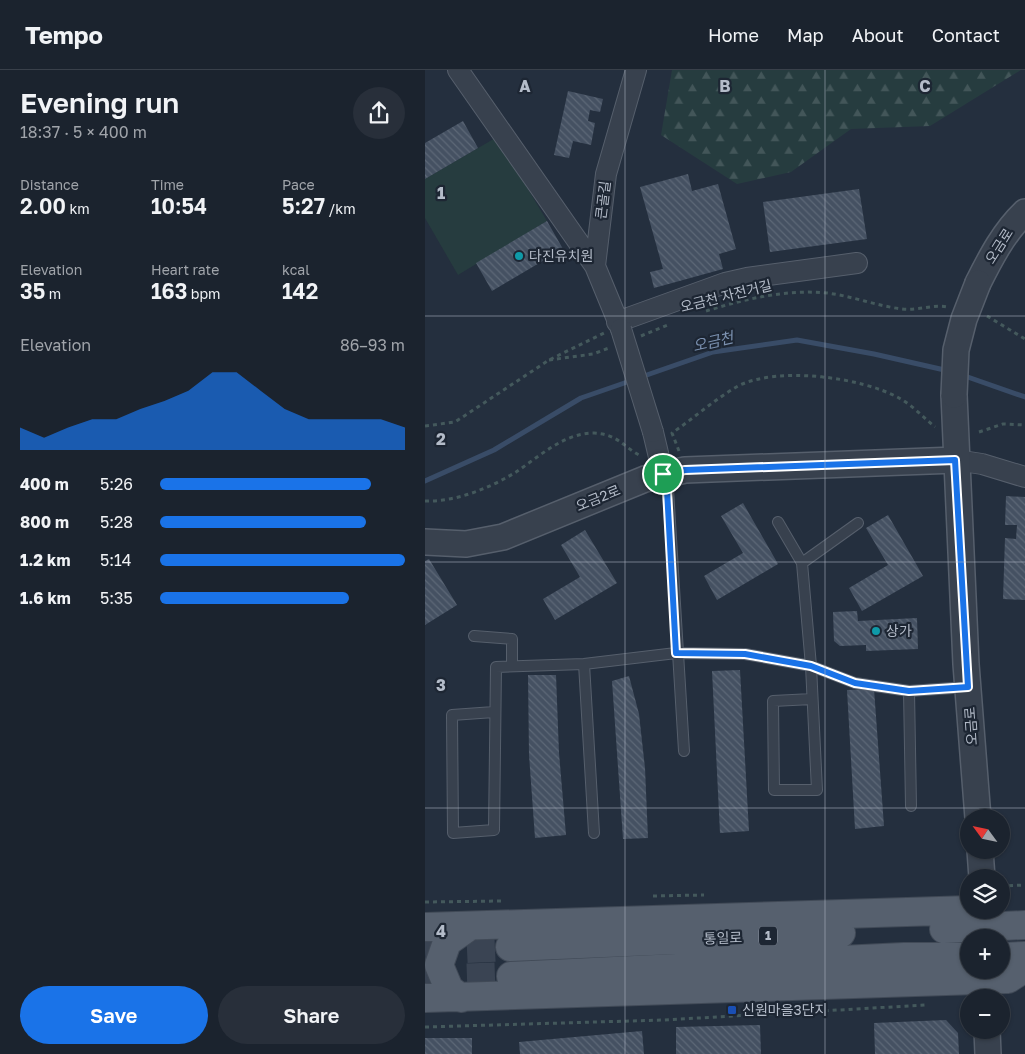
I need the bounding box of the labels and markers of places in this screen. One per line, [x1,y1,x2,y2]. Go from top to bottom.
place label: 다진유치원 [529,247,593,264]
marker: 다진유치원 [513,250,525,262]
pin [642,453,684,495]
place label: 상가 [886,622,912,639]
marker: 상가 [870,625,882,637]
place label: 신원마을3단지 [742,1001,827,1018]
marker: 신원마을3단지 [726,1004,738,1016]

